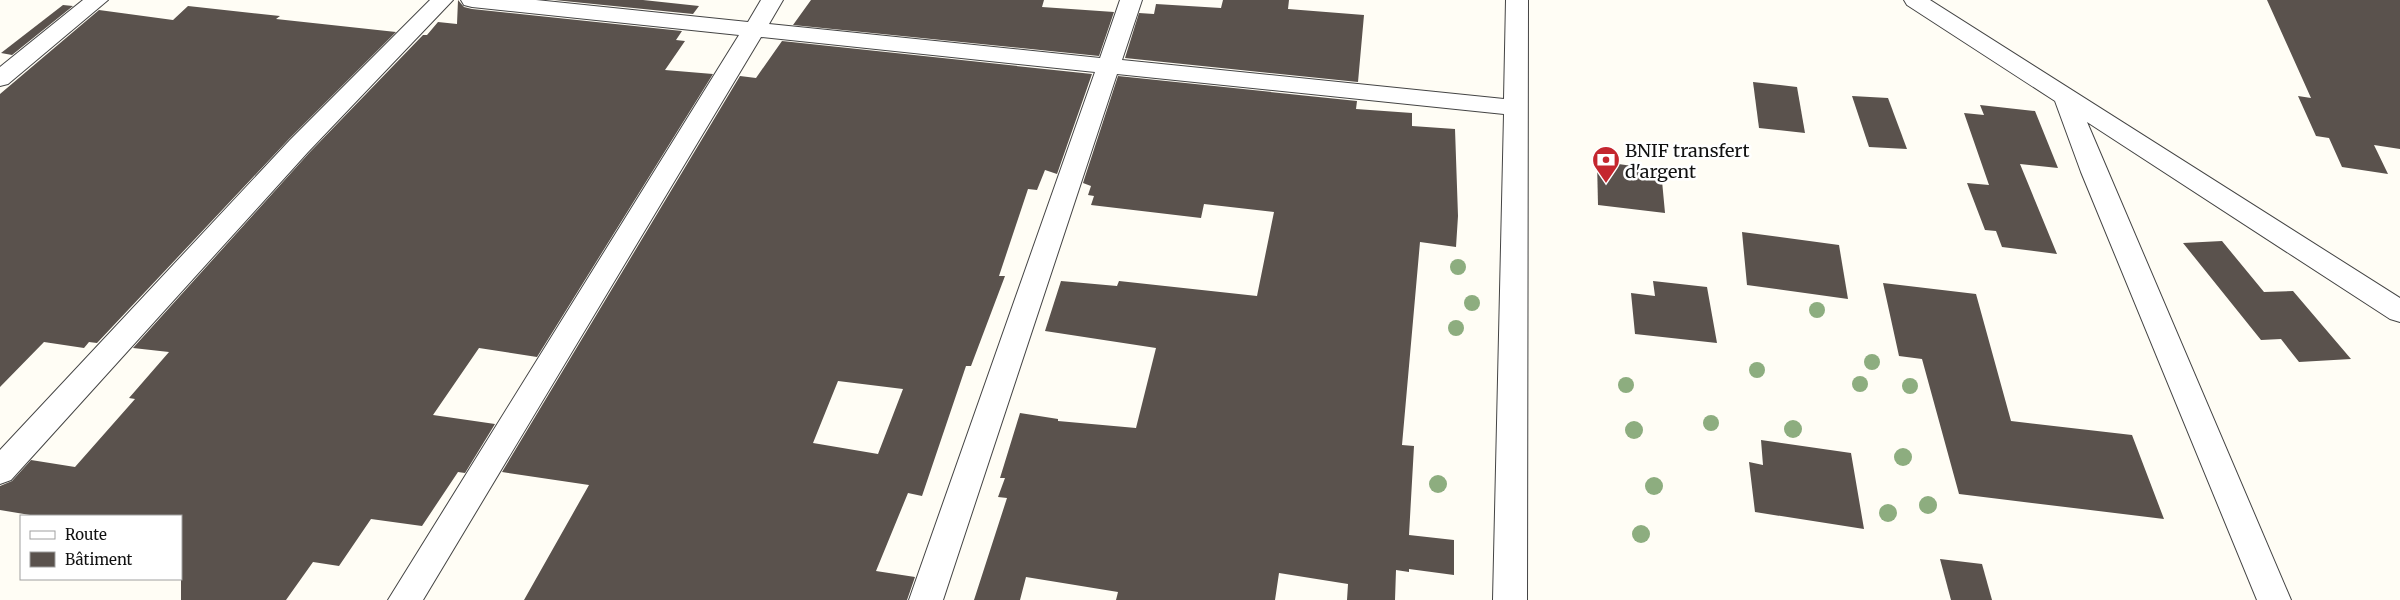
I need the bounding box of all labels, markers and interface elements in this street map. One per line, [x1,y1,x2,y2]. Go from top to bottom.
place label: BNIF transfert d'argent [1625,139,1750,183]
bank icon: BNIF transfert d'argent [1591,145,1621,184]
legend [20,515,182,580]
text: Route [65,525,107,544]
text: Bâtiment [65,550,133,569]

